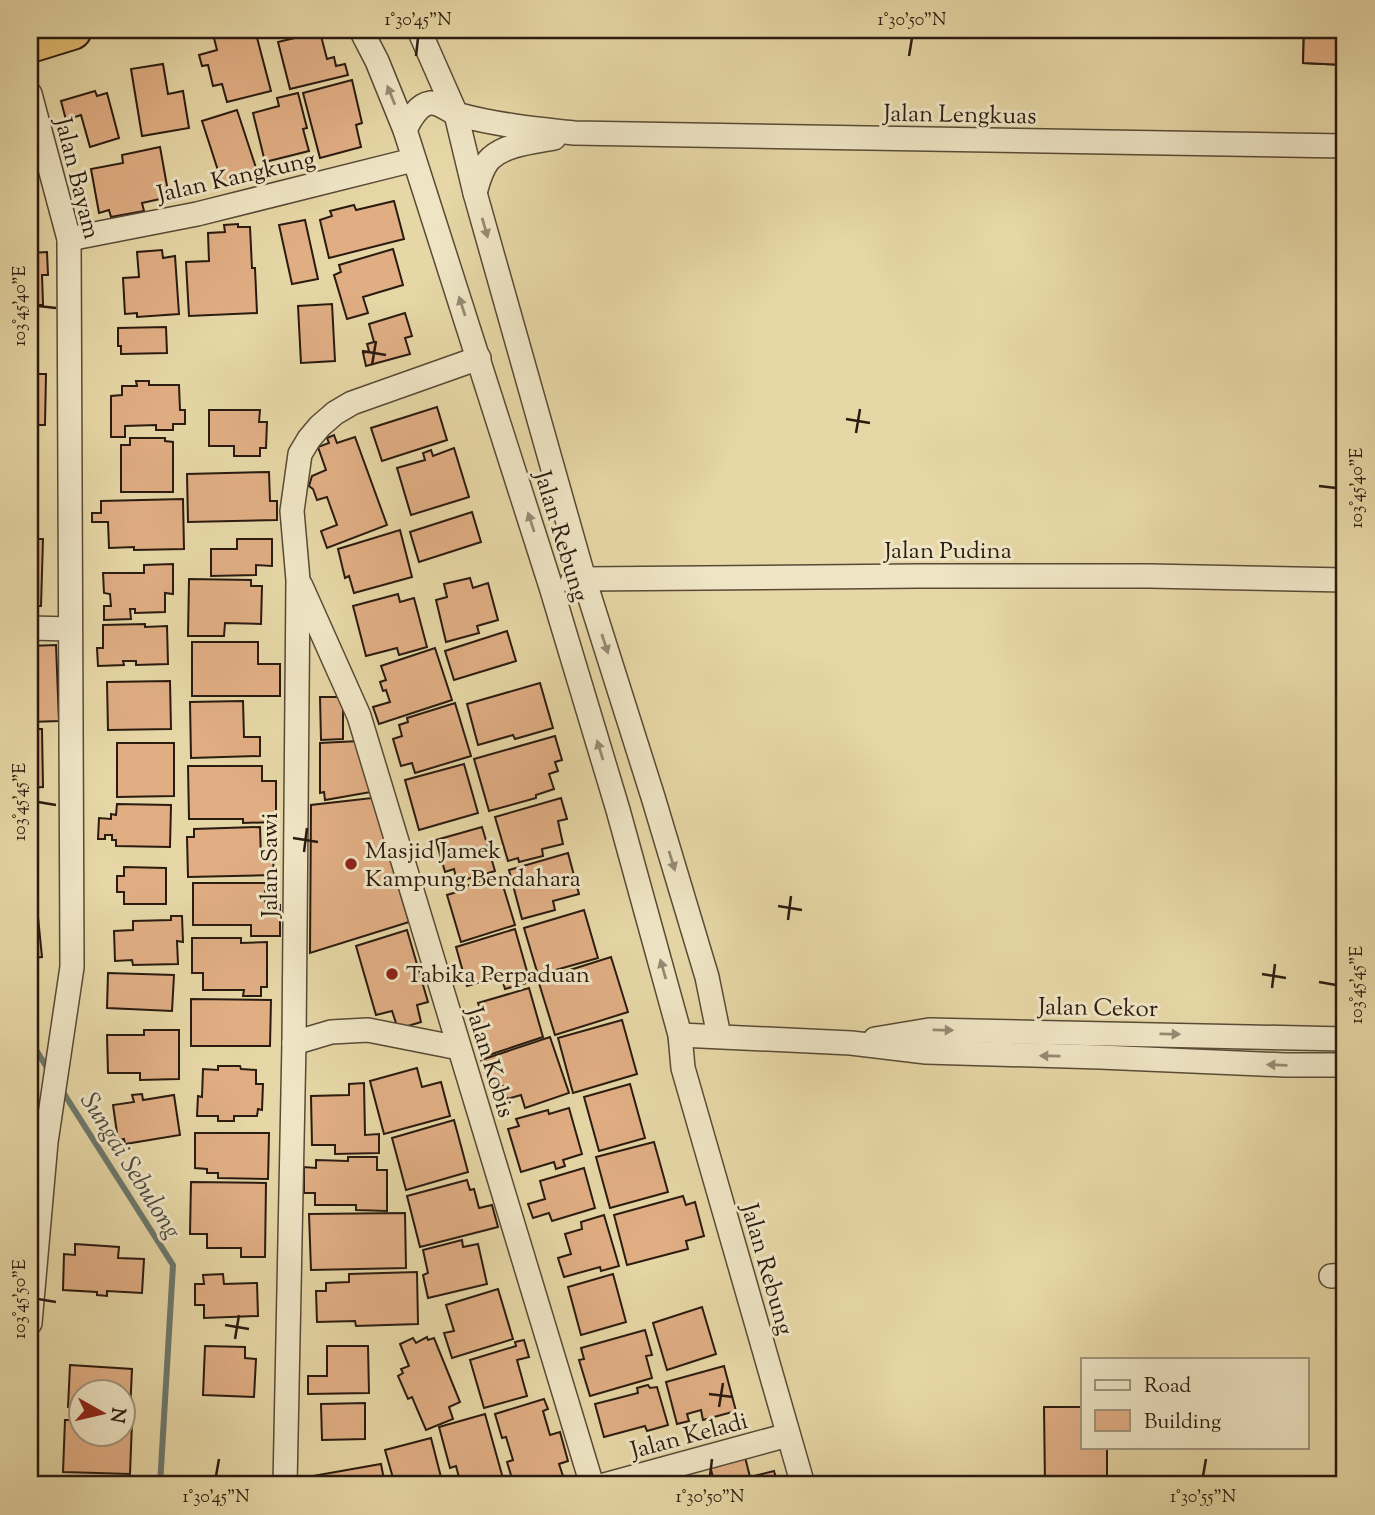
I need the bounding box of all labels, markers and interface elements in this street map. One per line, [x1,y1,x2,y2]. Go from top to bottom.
text: 1°30'45"N [384,8,452,34]
text: 1°30'50"N [878,8,946,34]
one-way arrow [385,85,396,106]
street label: Jalan Lengkuas [881,98,1037,134]
street label: Jalan Bayam [44,112,108,243]
street label: Jalan Kangkung [152,143,319,213]
one-way arrow [480,218,490,239]
text: 103°45'40"E [8,266,34,346]
one-way arrow [456,295,467,316]
text: 103°45'40"E [1345,448,1371,528]
street label: Jalan Rebung [523,465,596,606]
one-way arrow [525,512,536,533]
street label: Jalan Pudina [882,535,1012,569]
one-way arrow [600,634,610,655]
one-way arrow [595,740,605,761]
text: 103°45'45"E [8,763,34,841]
street label: Jalan Sawi [254,812,288,919]
place label: Masjid Jamek Kampung Bendahara [365,835,581,897]
one-way arrow [668,851,678,872]
marker: Masjid Jamek Kampung Bendahara [343,856,359,872]
text: 103°45'45"E [1345,946,1371,1024]
one-way arrow [657,958,667,979]
place label: Tabika Perpaduan [406,959,590,993]
marker: Tabika Perpaduan [384,966,400,982]
street label: Jalan Cekor [1036,991,1158,1027]
street label: Jalan Kobis [456,1001,522,1122]
one-way arrow [932,1024,954,1036]
one-way arrow [1159,1029,1181,1040]
one-way arrow [1038,1050,1060,1061]
one-way arrow [1266,1059,1288,1070]
water label: Sungai Sebulong [70,1086,190,1247]
street label: Jalan Rebung [731,1198,801,1339]
text: 103°45'50"E [8,1259,34,1339]
legend [1081,1358,1308,1448]
text: Road [1144,1372,1191,1402]
north arrow [66,1378,136,1448]
street label: Jalan Keladi [625,1405,752,1469]
text: N [102,1406,131,1424]
text: Building [1144,1408,1221,1438]
text: 1°30'45"N [182,1485,250,1511]
text: 1°30'50"N [676,1485,744,1511]
text: 1°30'55"N [1170,1485,1236,1511]

